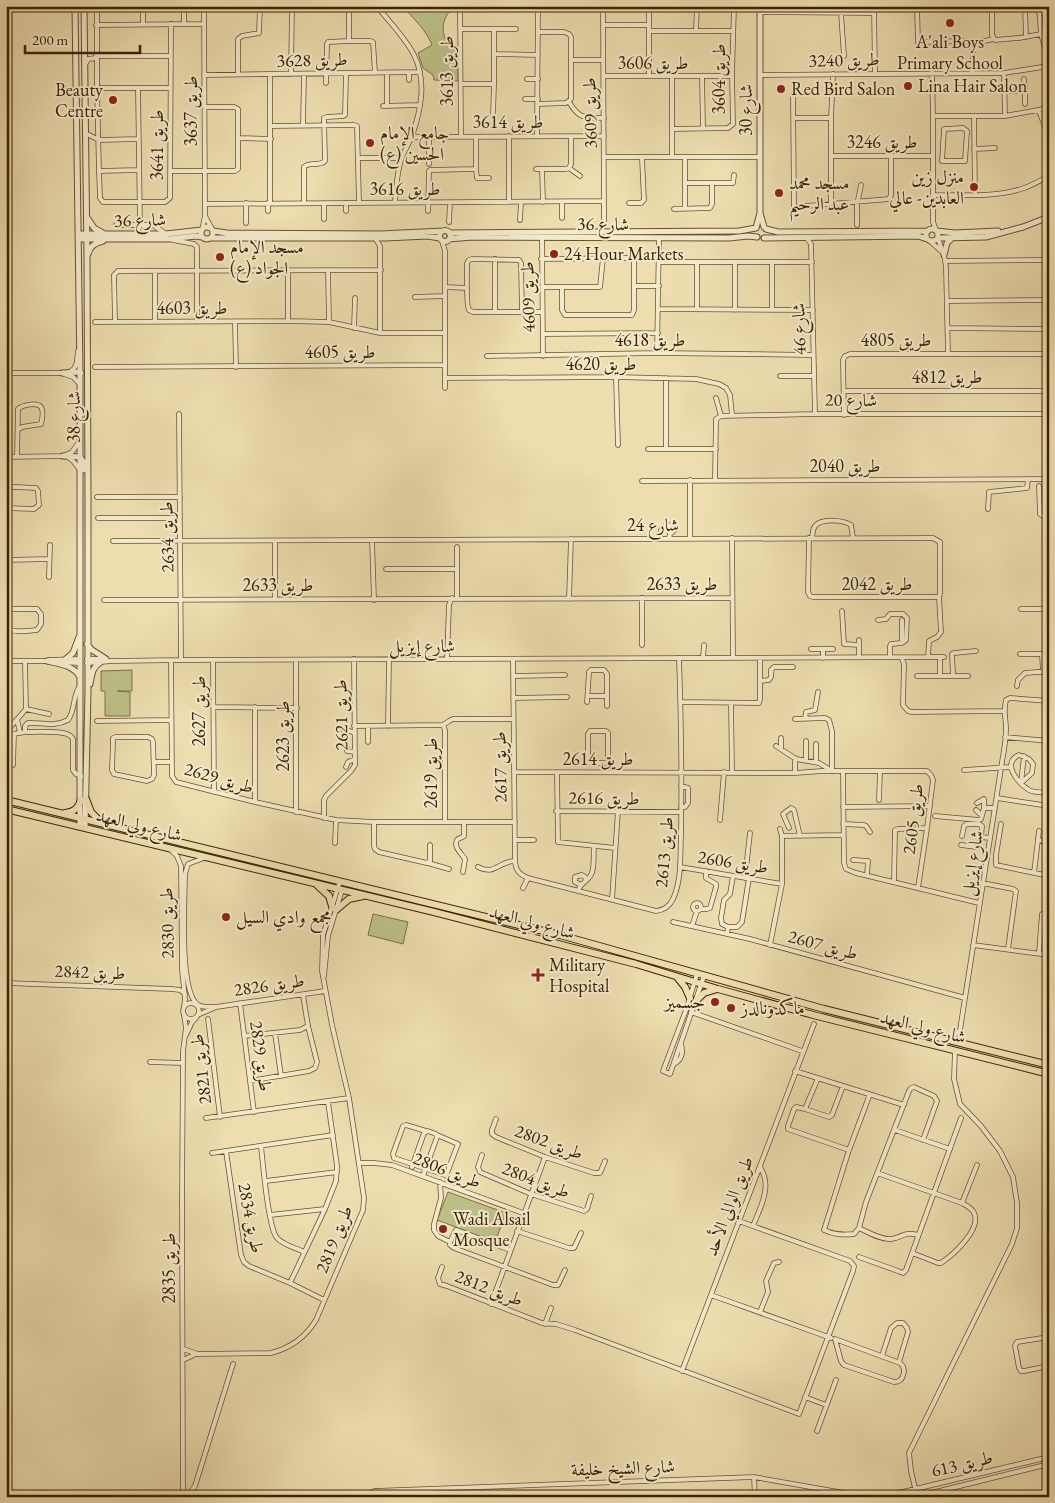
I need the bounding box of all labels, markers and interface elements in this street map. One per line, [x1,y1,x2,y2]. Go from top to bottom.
marker: A'ali Boys Primary School [944,17,956,29]
scale bar [25,22,140,54]
text: 200 m [32,30,69,49]
place label: A'ali Boys Primary School [897,30,1003,74]
street label: طريق 3613 [435,35,459,107]
street label: طريق 3604 [707,43,731,115]
street label: طريق 3628 [276,47,348,73]
street label: طريق 3240 [808,47,880,73]
street label: طريق 3606 [617,51,689,75]
place label: Lina Hair Salon [918,74,1028,97]
street label: طريق 3637 [179,75,203,147]
street label: طريق 3609 [577,77,603,149]
place label: Red Bird Salon [791,77,896,100]
place label: Beauty Centre [55,78,103,122]
marker: Lina Hair Salon [902,80,914,92]
marker: Red Bird Salon [775,83,787,95]
street label: شارع 30 [734,84,761,136]
marker: Beauty Centre [107,94,119,106]
street label: طريق 3641 [145,109,169,181]
street label: طريق 3614 [472,110,544,134]
place label: جامع الإمام الحسين (ع) [380,121,449,169]
street label: طريق 3246 [846,130,918,154]
marker: جامع الإمام الحسين (ع) [364,137,376,149]
place label: منزل زين العابدين- عالي [889,165,964,213]
place label: مسجد محمد عبد الرحيم [789,171,850,222]
street label: طريق 3616 [369,177,441,201]
marker: منزل زين العابدين- عالي [968,181,980,193]
marker: مسجد محمد عبد الرحيم [773,187,785,199]
street label: شارع 36 [114,208,166,235]
street label: شارع 36 [577,212,629,239]
place label: مسجد الإمام الجواد (ع) [230,235,304,283]
place label: 24 Hour Markets [564,242,684,265]
marker: 24 Hour Markets [548,248,560,260]
marker: مسجد الإمام الجواد (ع) [214,251,226,263]
street label: طريق 4609 [515,261,541,333]
street label: طريق 4603 [156,296,228,320]
street label: شارع 46 [787,303,814,355]
street label: طريق 4618 [614,328,686,352]
street label: طريق 4805 [860,328,932,352]
street label: طريق 4605 [304,340,376,364]
street label: طريق 4620 [565,352,637,376]
street label: طريق 4812 [911,365,983,389]
street label: شارع 20 [825,388,877,415]
street label: شارع 38 [62,391,89,443]
street label: طريق 2040 [809,454,881,478]
street label: طريق 2634 [154,501,180,573]
street label: شارع 24 [627,513,679,540]
street label: طريق 2633 [646,572,718,596]
street label: طريق 2042 [841,572,913,596]
street label: طريق 2633 [242,573,314,597]
street label: شارع إيزيل [389,634,455,661]
street label: طريق 2627 [187,675,211,747]
street label: طريق 2621 [328,679,354,751]
street label: طريق 2623 [271,700,295,772]
street label: طريق 2617 [487,731,513,803]
street label: طريق 2619 [419,737,443,809]
street label: طريق 2614 [562,747,634,771]
street label: طريق 2629 [182,757,256,799]
street label: طريق 2605 [897,782,929,856]
street label: طريق 2616 [568,785,640,811]
street label: شارع ولي العهد [93,803,184,850]
street label: طريق 2613 [649,816,679,888]
street label: شارع إيزيل [955,829,992,898]
street label: طريق 2606 [696,845,770,879]
street label: طريق 2830 [154,887,180,959]
street label: شارع ولي العهد [486,899,577,948]
place label: مجمع وادي السيل [236,905,331,933]
marker: مجمع وادي السيل [220,911,232,923]
street label: طريق 2607 [786,924,860,966]
place label: Military Hospital [549,953,609,997]
street label: طريق 2842 [54,959,126,985]
street label: طريق 2826 [232,968,306,1002]
marker: Military Hospital [531,968,545,982]
place label: جسميز [663,990,705,1013]
marker: جسميز [709,996,721,1008]
place label: ماكدونالدز [739,996,805,1019]
marker: ماكدونالدز [725,1002,737,1014]
street label: شارع ولي العهد [877,1005,968,1052]
street label: طريق 2829 [244,1019,278,1093]
street label: طريق 2821 [185,1032,217,1106]
street label: طريق 2802 [511,1119,587,1165]
street label: طريق 2806 [410,1146,484,1194]
street label: طريق الوالي الأحد [698,1152,762,1260]
street label: طريق 2804 [499,1156,573,1204]
street label: طريق 2834 [232,1181,270,1255]
street label: طريق 2819 [310,1202,358,1276]
place label: Wadi Alsail Mosque [453,1207,531,1251]
marker: Wadi Alsail Mosque [437,1223,449,1235]
street label: طريق 2835 [157,1232,181,1304]
street label: طريق 2812 [452,1264,526,1312]
street label: طريق 613 [929,1445,995,1483]
street label: شارع الشيخ خليفة [571,1454,676,1486]

